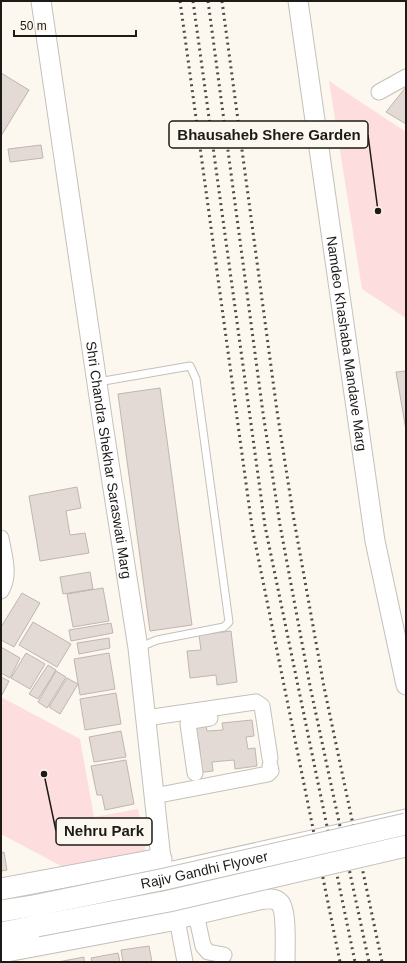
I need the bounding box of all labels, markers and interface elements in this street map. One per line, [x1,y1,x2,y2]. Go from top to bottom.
scale bar [14,12,136,38]
text: 50 m [20,19,47,33]
callout: Bhausaheb Shere Garden [169,121,368,148]
text: Bhausaheb Shere Garden [177,126,361,143]
street label: Namdeo Khashaba Mandave Marg [324,235,370,452]
street label: Shri Chandra Shekhar Saraswati Marg [83,340,135,580]
callout: Nehru Park [56,818,152,845]
text: Nehru Park [64,822,145,839]
street label: Rajiv Gandhi Flyover [139,848,270,892]

